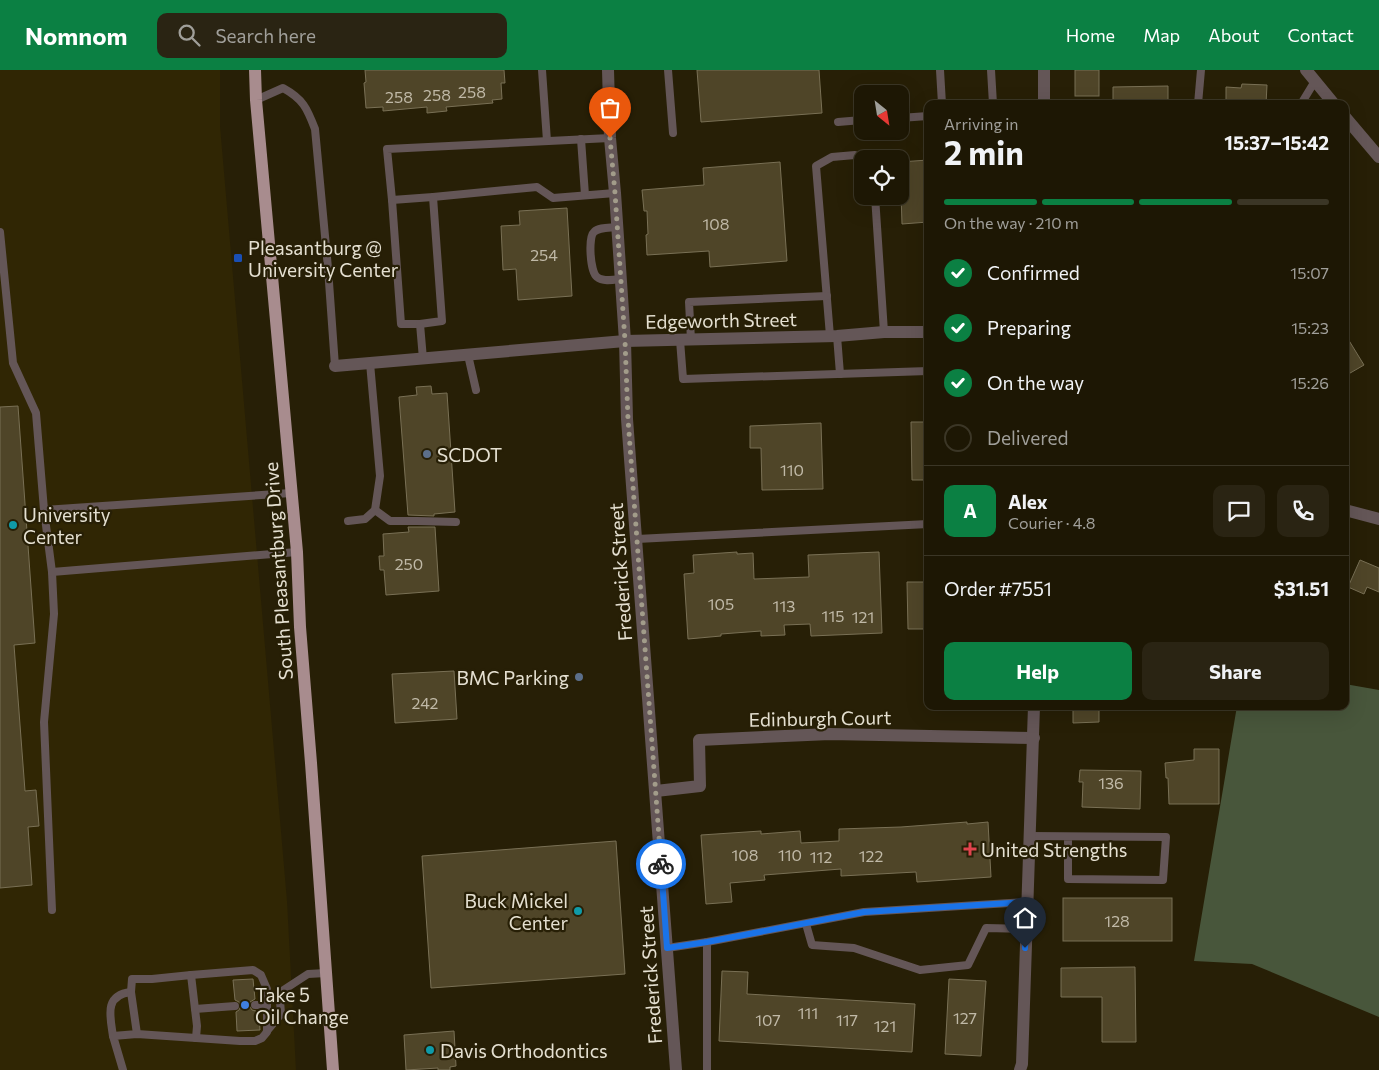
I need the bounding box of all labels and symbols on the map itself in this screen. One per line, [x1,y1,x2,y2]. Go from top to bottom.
house number: 258 [458,82,486,101]
house number: 258 [423,85,451,104]
north arrow [854,85,909,140]
house number: 258 [385,87,413,106]
pin [589,87,631,138]
house number: 108 [703,214,730,233]
place label: Pleasantburg @ University Center [248,236,399,281]
house number: 254 [530,245,558,264]
marker: Pleasantburg @ University Center [232,252,244,264]
street label: Edgeworth Street [645,307,797,333]
place label: SCDOT [437,443,502,466]
marker: SCDOT [421,448,433,460]
house number: 110 [780,460,804,479]
street label: South Pleasantburg Drive [259,461,297,681]
street label: Frederick Street [604,502,636,642]
place label: University Center [23,503,111,548]
marker: University Center [7,519,19,531]
house number: 250 [395,554,423,573]
house number: 105 [708,594,734,613]
house number: 113 [773,596,795,615]
house number: 115 [822,606,844,625]
house number: 121 [852,607,874,626]
place label: BMC Parking [456,666,569,689]
marker: BMC Parking [573,671,585,683]
house number: 242 [412,693,439,712]
street label: Edinburgh Court [748,705,892,731]
house number: 136 [1098,773,1124,792]
place label: United Strengths [981,838,1127,861]
courier [636,839,686,889]
marker: United Strengths [963,842,977,856]
house number: 108 [732,845,759,864]
house number: 110 [778,845,802,864]
house number: 122 [859,846,883,865]
house number: 112 [810,847,832,866]
place label: Buck Mickel Center [465,889,568,934]
pin [1004,897,1046,948]
marker: Buck Mickel Center [572,905,584,917]
street label: Frederick Street [634,905,666,1045]
house number: 128 [1104,911,1130,930]
place label: Take 5 Oil Change [255,983,349,1028]
marker: Take 5 Oil Change [239,999,251,1011]
house number: 111 [798,1003,818,1022]
house number: 127 [953,1008,977,1027]
house number: 107 [755,1010,781,1029]
house number: 117 [836,1010,858,1029]
house number: 121 [874,1016,896,1035]
place label: Davis Orthodontics [440,1039,608,1062]
marker: Davis Orthodontics [424,1044,436,1056]

